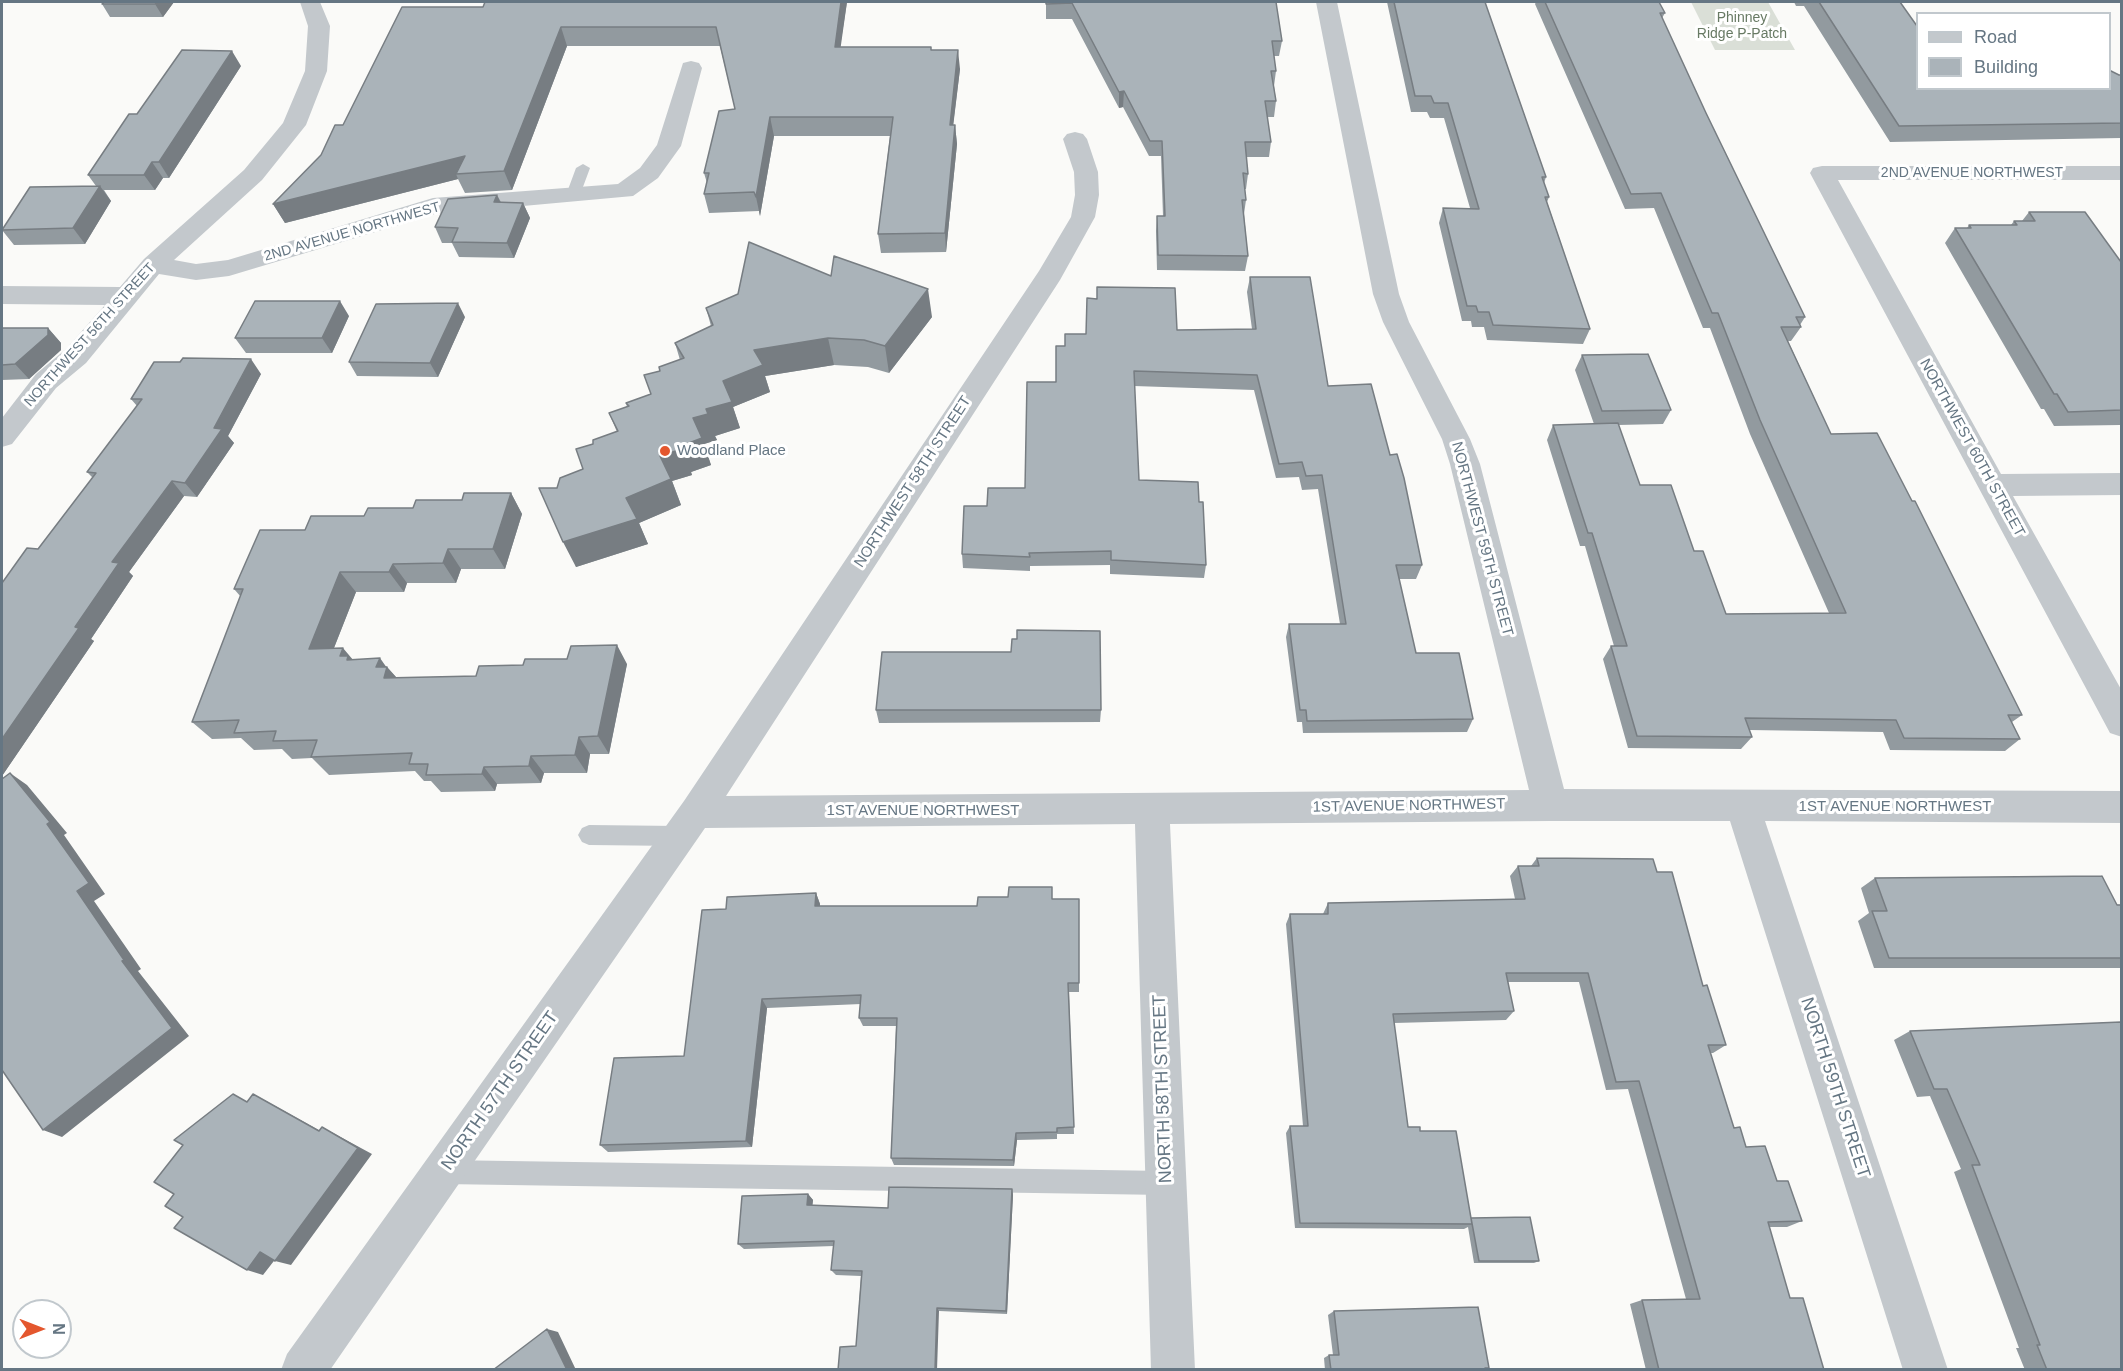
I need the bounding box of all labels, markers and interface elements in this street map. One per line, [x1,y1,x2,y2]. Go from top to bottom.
park label: Phinney Ridge P-Patch [1697,10,1787,42]
legend [1916,12,2111,90]
text: Road [1974,27,2017,47]
text: Building [1974,57,2038,77]
street label: 2ND AVENUE NORTHWEST [1881,165,2063,181]
street label: 2ND AVENUE NORTHWEST [262,199,442,265]
street label: NORTHWEST 56TH STREET [21,260,159,410]
street label: NORTHWEST 60TH STREET [1916,356,2028,540]
street label: NORTHWEST 58TH STREET [851,393,975,571]
street label: NORTHWEST 59TH STREET [1447,440,1517,638]
place label: Woodland Place [677,442,786,460]
marker: Woodland Place [658,444,672,458]
street label: 1ST AVENUE NORTHWEST [1312,795,1506,817]
street label: 1ST AVENUE NORTHWEST [1799,798,1991,816]
street label: 1ST AVENUE NORTHWEST [827,802,1019,820]
street label: NORTH 58TH STREET [1149,994,1177,1184]
street label: NORTH 59TH STREET [1796,995,1874,1181]
street label: NORTH 57TH STREET [437,1008,563,1174]
north arrow [12,1299,72,1359]
text: N [50,1323,67,1335]

